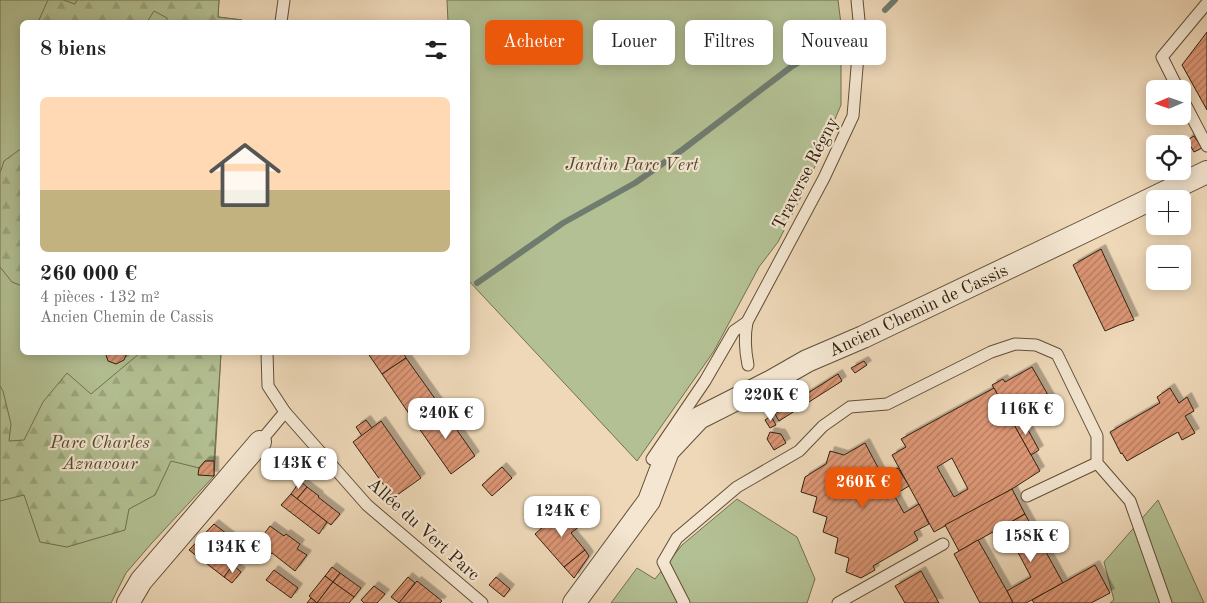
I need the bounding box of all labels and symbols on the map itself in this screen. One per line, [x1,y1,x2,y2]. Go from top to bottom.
north arrow [1146,80,1191,125]
street label: Traverse Régny [770,114,842,233]
park label: Jardin Parc Vert [565,156,699,174]
street label: Ancien Chemin de Cassis [826,261,1011,360]
pin: 220K € [730,380,812,422]
pin: 116K € [985,394,1067,436]
pin: 240K € [405,398,487,440]
park label: Parc Charles Aznavour [49,434,150,473]
pin: 143K € [258,448,340,490]
pin: 260K € [822,466,904,509]
street label: Allée du Vert Parc [364,475,483,585]
pin: 124K € [521,496,603,538]
pin: 158K € [990,520,1072,563]
pin: 134K € [192,532,274,574]

